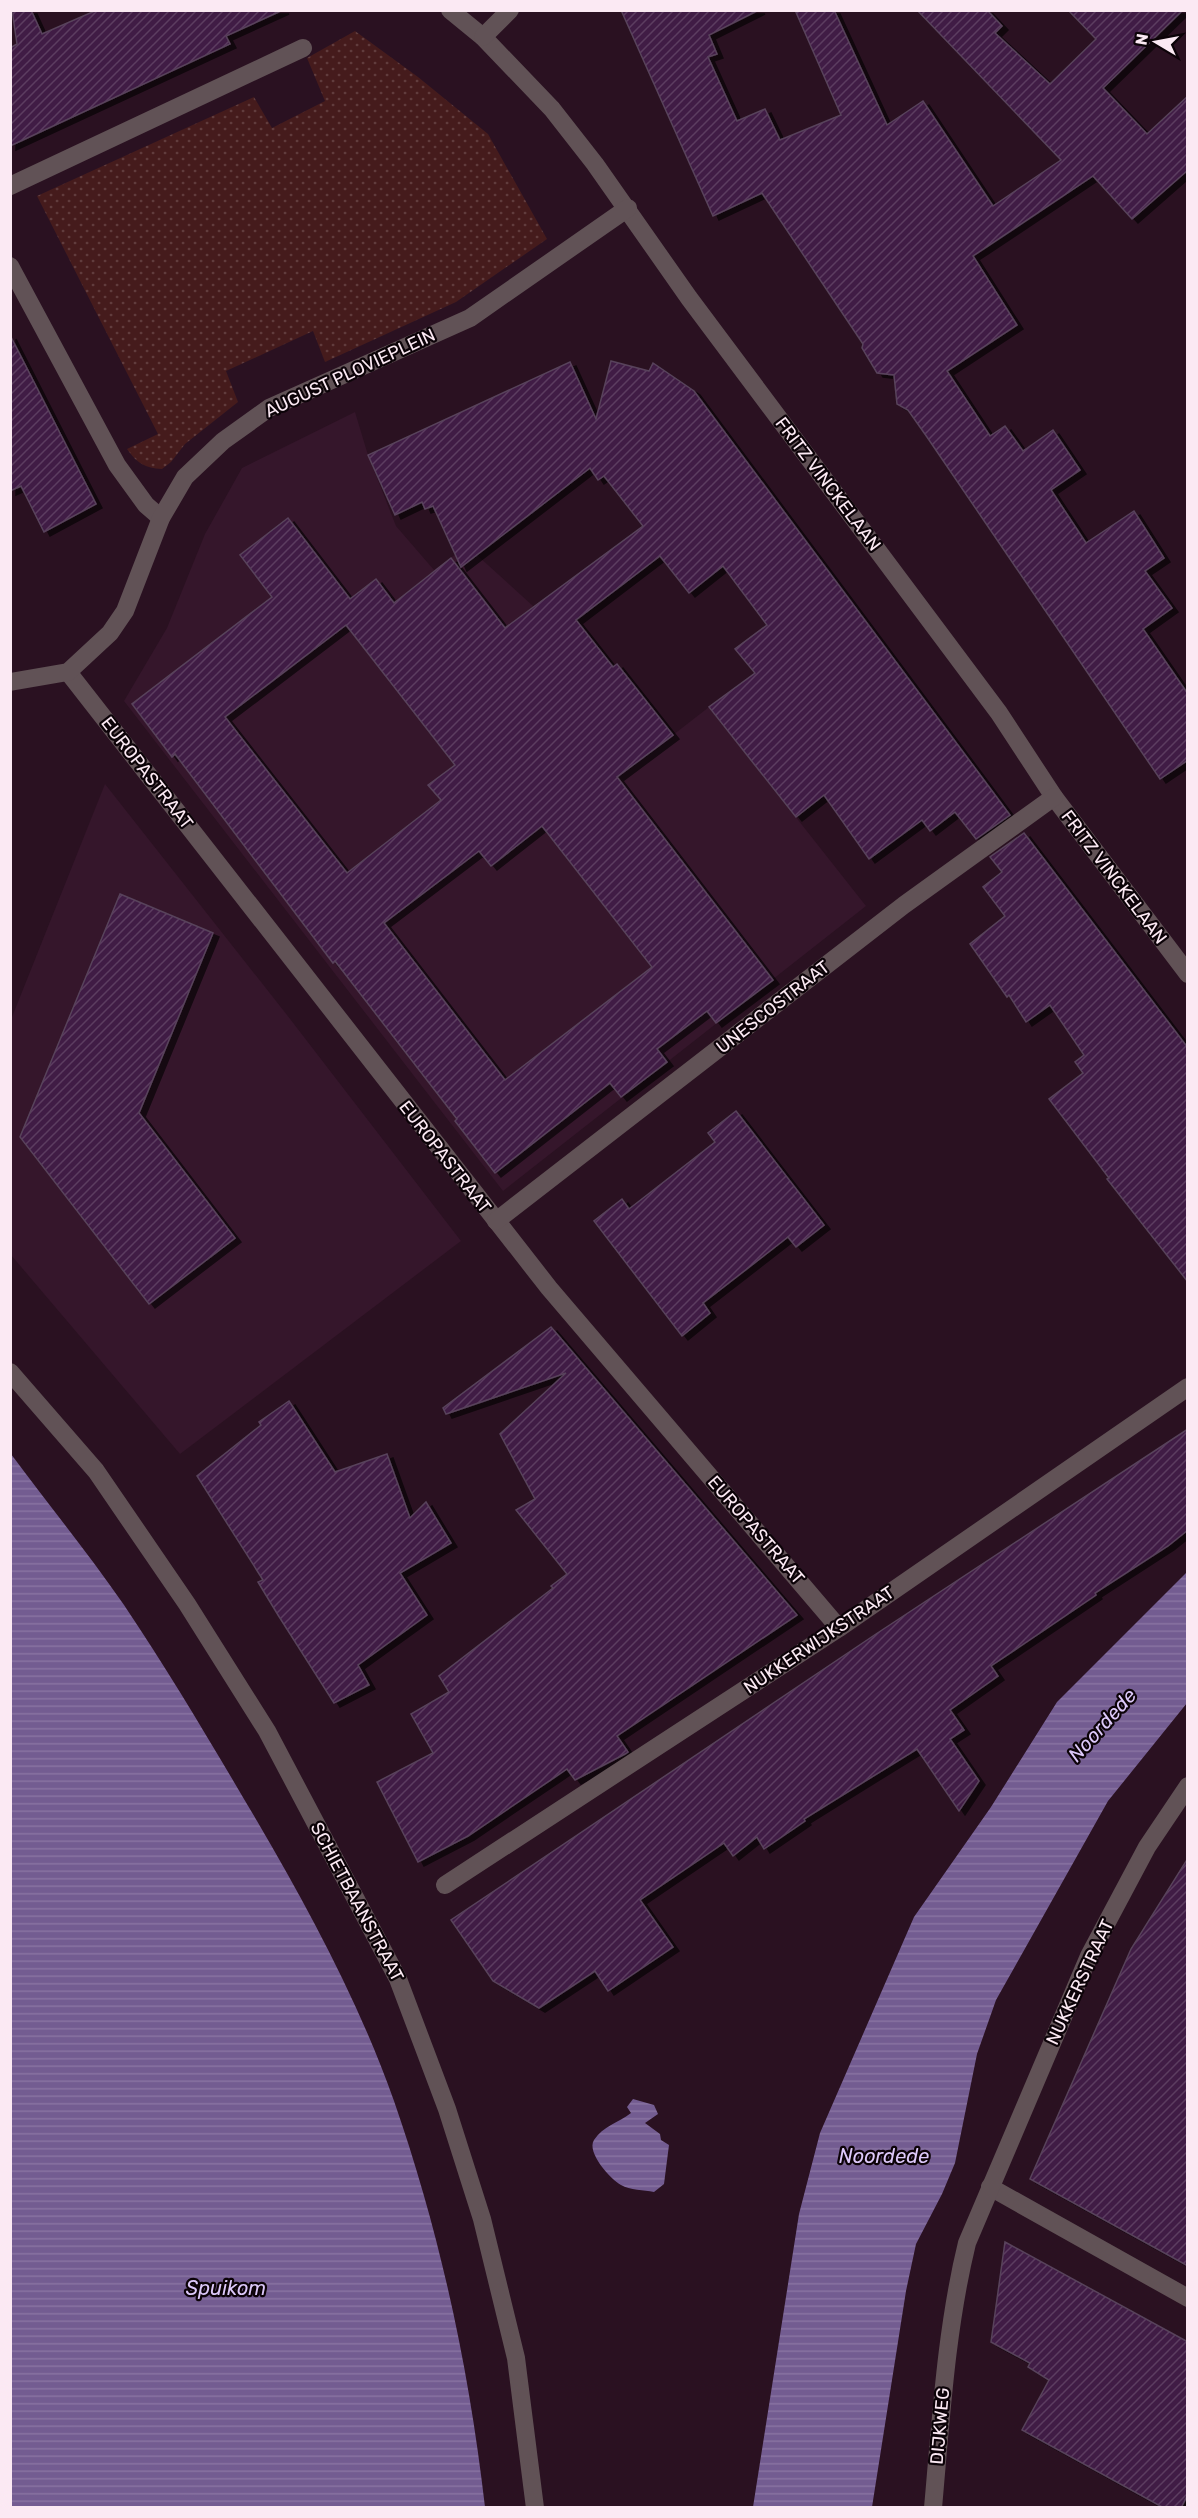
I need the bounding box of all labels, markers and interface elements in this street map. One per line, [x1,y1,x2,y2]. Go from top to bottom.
north arrow [1126,12,1186,72]
text: N [1131,32,1152,47]
street label: AUGUST PLOVIEPLEIN [261,324,439,422]
street label: FRITZ VINCKELAAN [770,413,886,555]
street label: EUROPASTRAAT [96,712,198,834]
street label: FRITZ VINCKELAAN [1056,806,1172,948]
street label: UNESCOSTRAAT [712,956,834,1058]
street label: EUROPASTRAAT [394,1096,496,1218]
street label: EUROPASTRAAT [703,1471,809,1589]
street label: NUKKERWIJKSTRAAT [739,1581,899,1699]
water label: Noordede [1063,1683,1141,1767]
street label: SCHIETBAANSTRAAT [306,1819,408,1985]
street label: NUKKERSTRAAT [1041,1916,1119,2048]
water label: Noordede [839,2144,929,2168]
water label: Spuikom [186,2276,266,2300]
street label: DIJKWEG [926,2387,954,2465]

